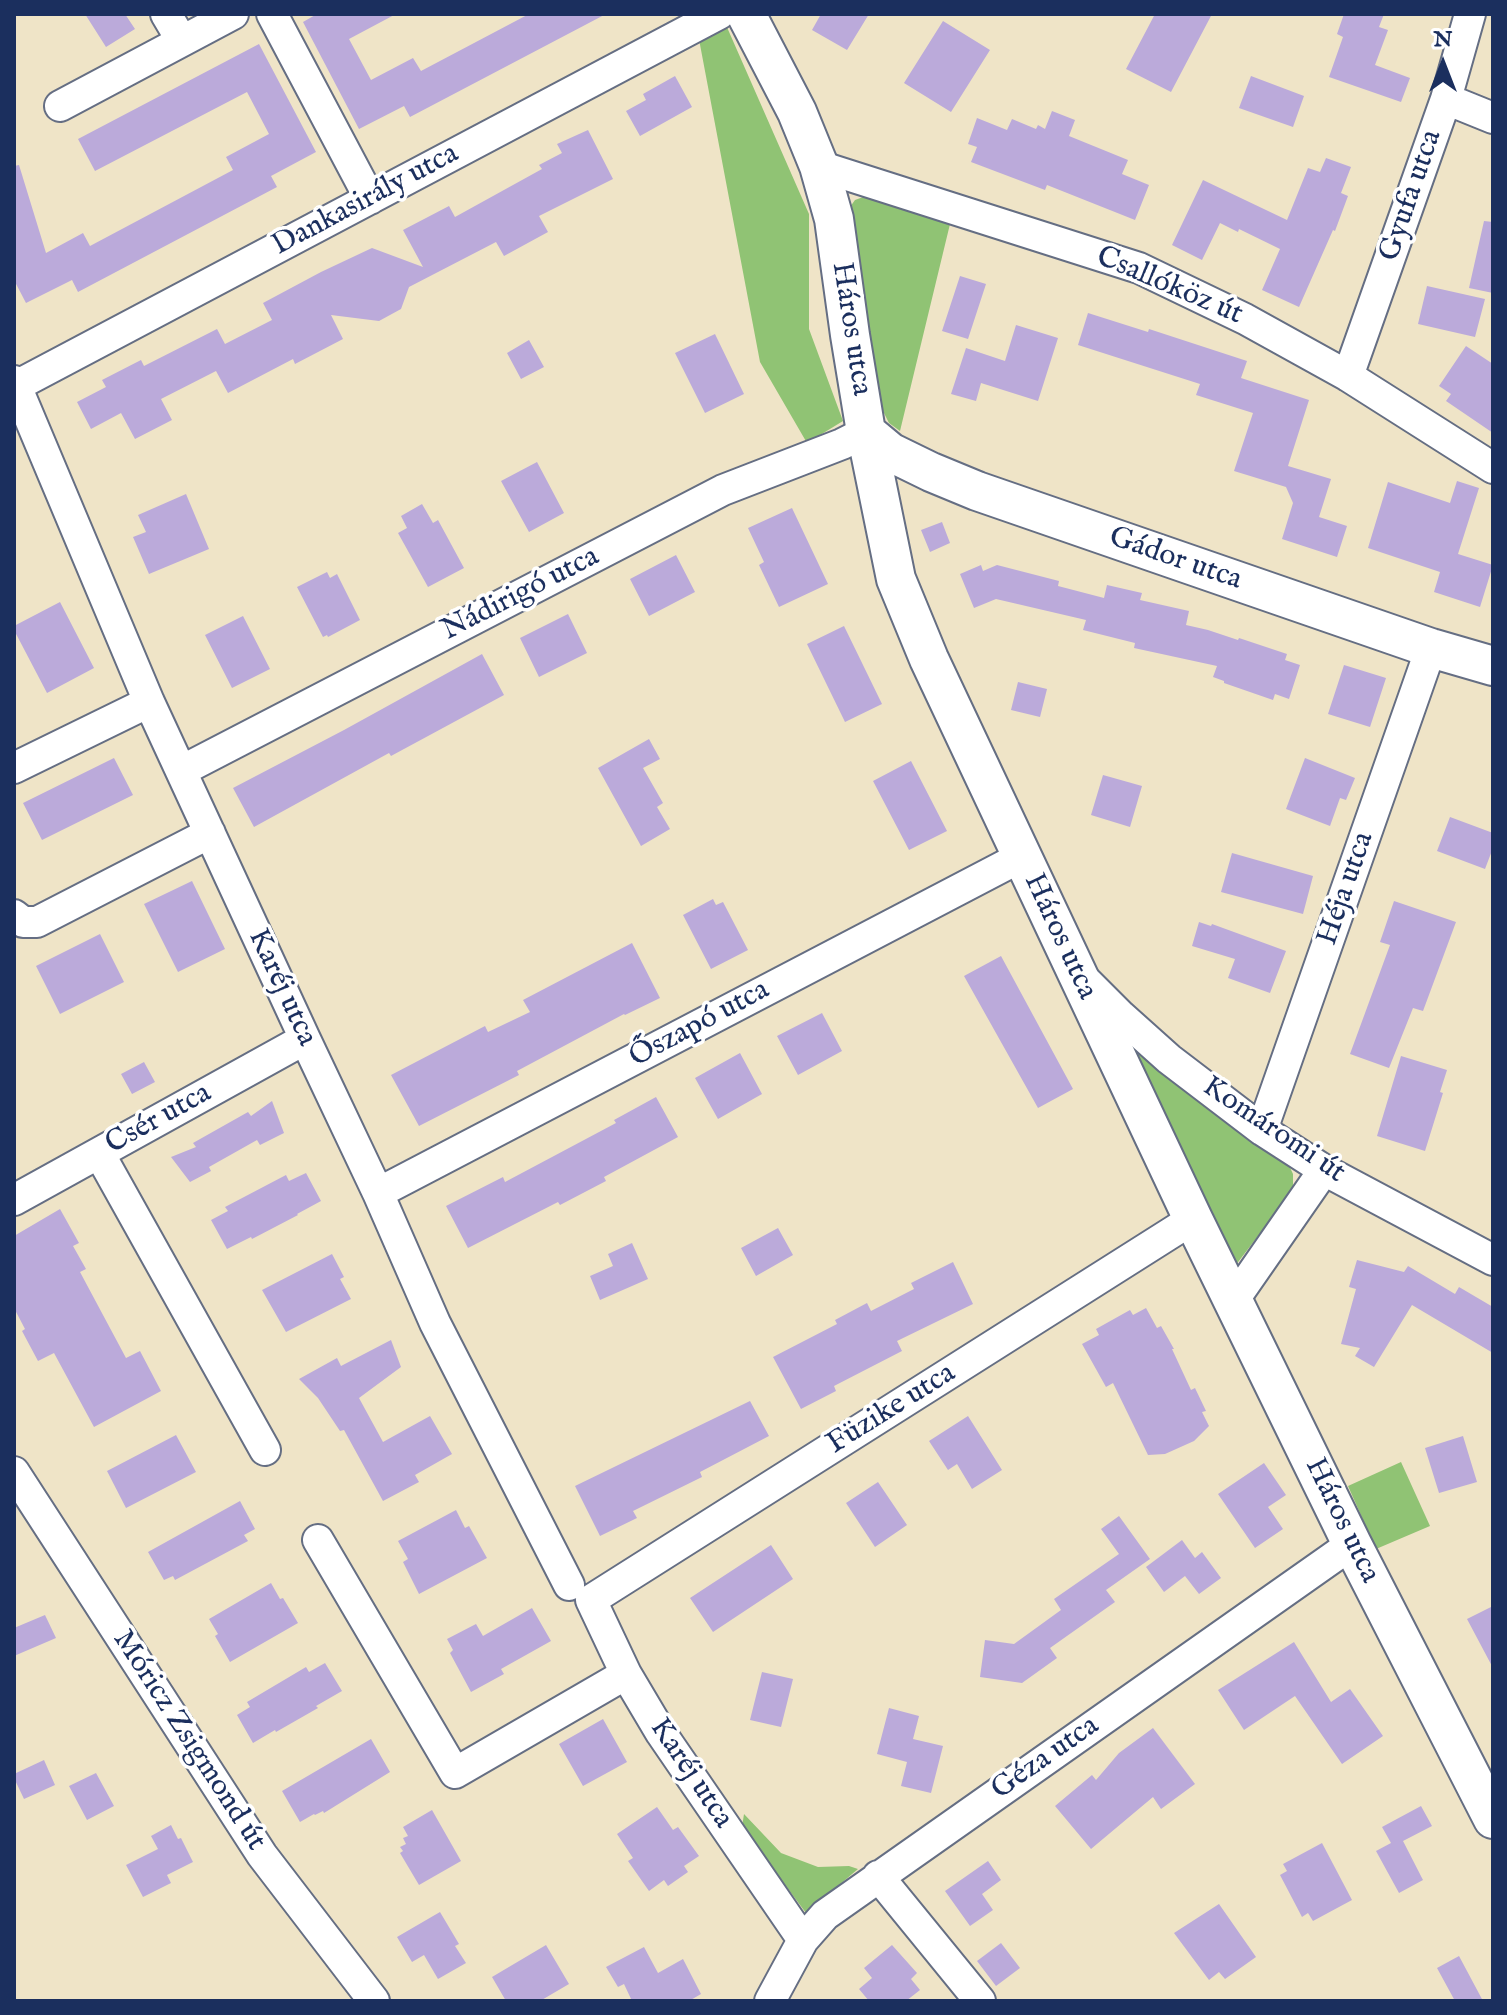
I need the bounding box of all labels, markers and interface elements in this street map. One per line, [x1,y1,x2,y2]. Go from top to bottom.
north arrow [1403,24,1483,104]
text: N [1433,26,1453,54]
street label: Gyufa utca [1373,126,1451,266]
street label: Dankasirály utca [267,137,465,265]
street label: Csallóköz út [1090,240,1248,334]
street label: Háros utca [822,260,878,398]
street label: Gádor utca [1104,520,1246,600]
street label: Nádirigó utca [436,540,606,650]
street label: Héja utca [1311,828,1383,950]
street label: Háros utca [1014,868,1104,1006]
street label: Karéj utca [238,924,324,1052]
street label: Őszapó utca [624,973,776,1077]
street label: Komáromi út [1195,1070,1351,1192]
street label: Csér utca [100,1076,218,1164]
street label: Füzike utca [821,1357,963,1463]
street label: Háros utca [1295,1453,1387,1589]
street label: Móricz Zsigmond út [103,1624,273,1858]
street label: Géza utca [985,1709,1107,1809]
street label: Karéj utca [640,1712,740,1836]

